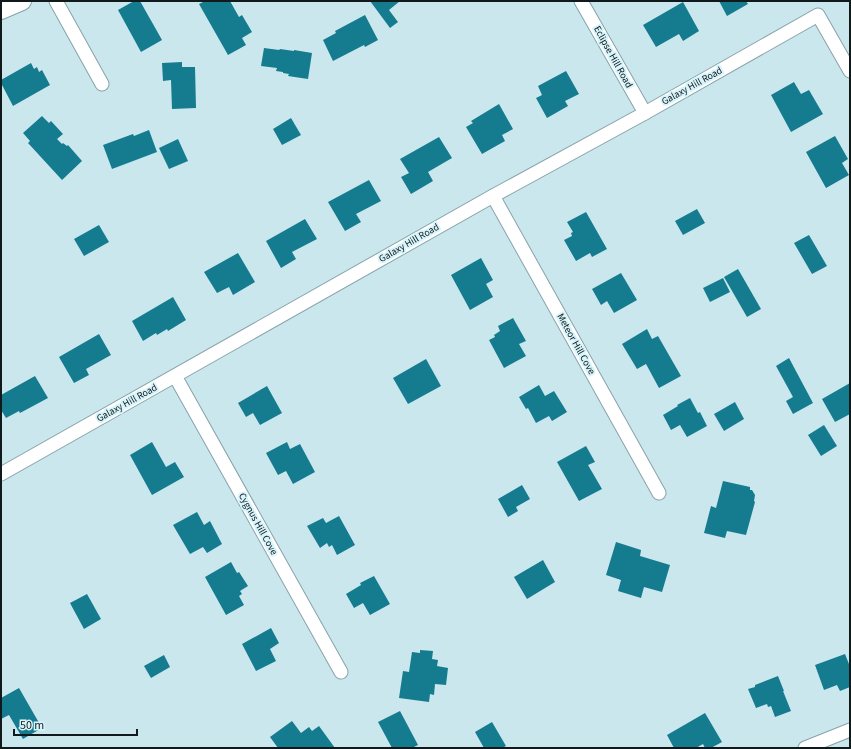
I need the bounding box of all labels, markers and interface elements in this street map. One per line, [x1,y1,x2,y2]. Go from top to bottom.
street label: Eclipse Hill Road [590,23,636,91]
street label: Galaxy Hill Road [659,64,725,108]
street label: Galaxy Hill Road [376,220,442,266]
street label: Meteor Hill Cove [553,311,599,377]
street label: Galaxy Hill Road [94,381,160,425]
street label: Cygnus Hill Cove [235,490,281,558]
scale bar [14,711,137,737]
text: 50 m [20,717,44,734]

